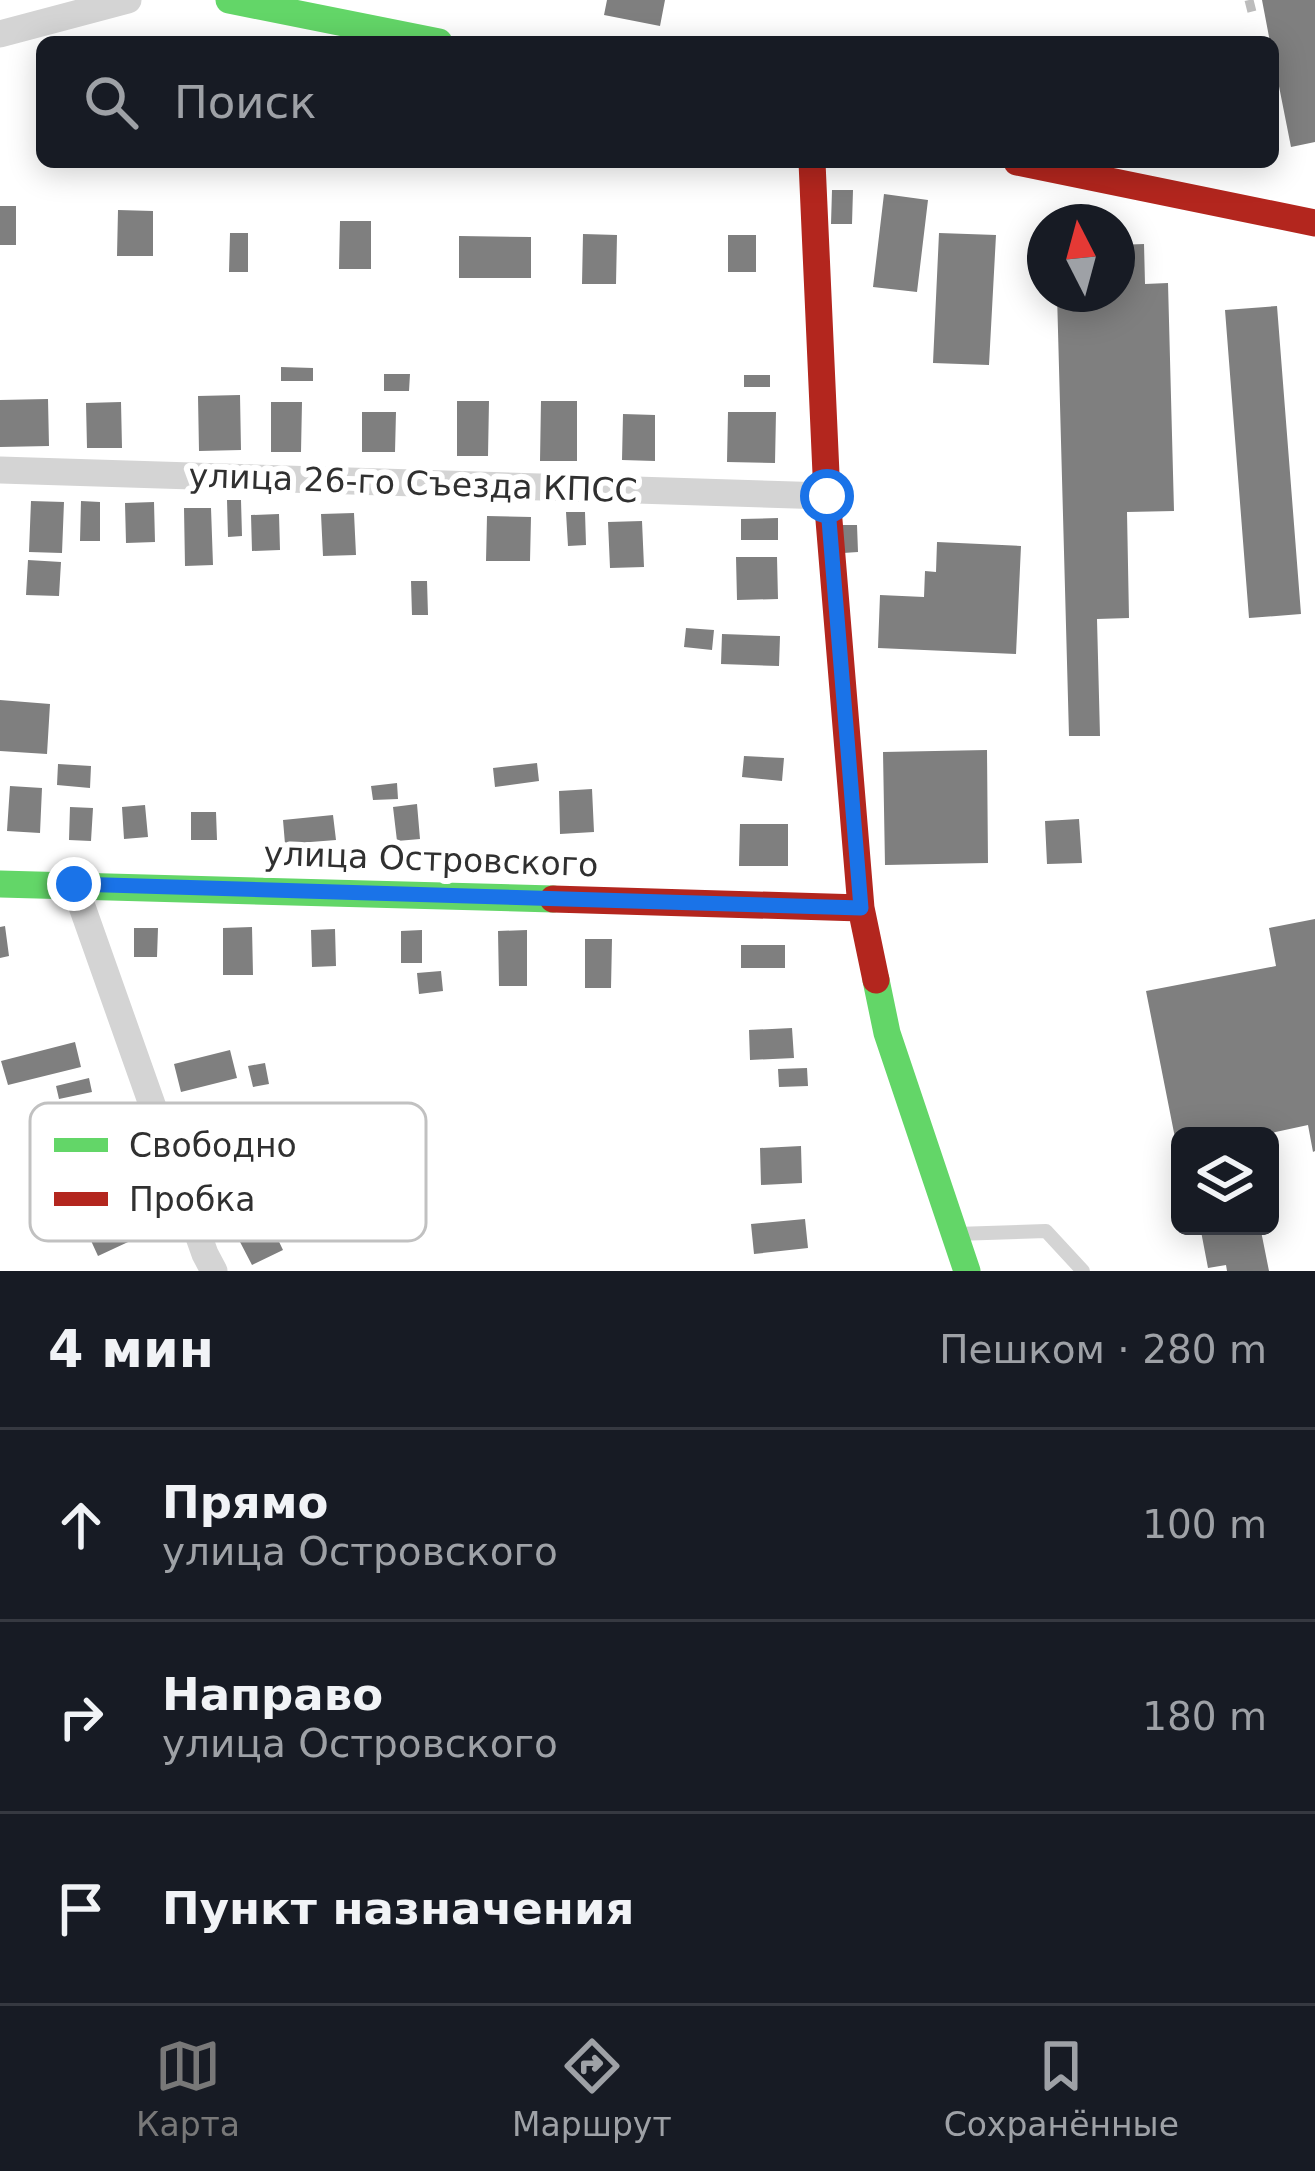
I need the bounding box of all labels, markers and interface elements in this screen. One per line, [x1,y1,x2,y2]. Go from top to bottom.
search box [36,36,1279,168]
icon: search [78,69,144,135]
text: Поиск [174,76,317,129]
north arrow [1027,204,1135,312]
street label: улица 26-го Съезда КПСС [188,456,638,510]
route start [800,469,854,523]
street label: улица Островского [263,834,599,884]
route end [47,857,101,911]
legend [30,1103,426,1241]
text: Свободно [129,1126,297,1165]
map controls [1171,1127,1279,1235]
button: layers [1171,1127,1279,1235]
text: Пробка [129,1180,255,1219]
text: 4 мин [48,1320,214,1379]
text: Пешком · 280 m [939,1327,1267,1372]
text: Прямо [162,1476,328,1529]
icon: ahead [48,1492,114,1558]
text: 100 m [1142,1502,1267,1547]
text: улица Островского [162,1529,558,1574]
text: Направо [162,1668,383,1721]
icon: right [48,1684,114,1750]
text: 180 m [1142,1694,1267,1739]
text: улица Островского [162,1721,558,1766]
icon: arrive [48,1876,114,1942]
text: Пункт назначения [162,1882,634,1935]
tab: Карта [136,2033,240,2144]
tab: Маршрут [512,2033,672,2144]
tab: Сохранённые [944,2033,1179,2144]

